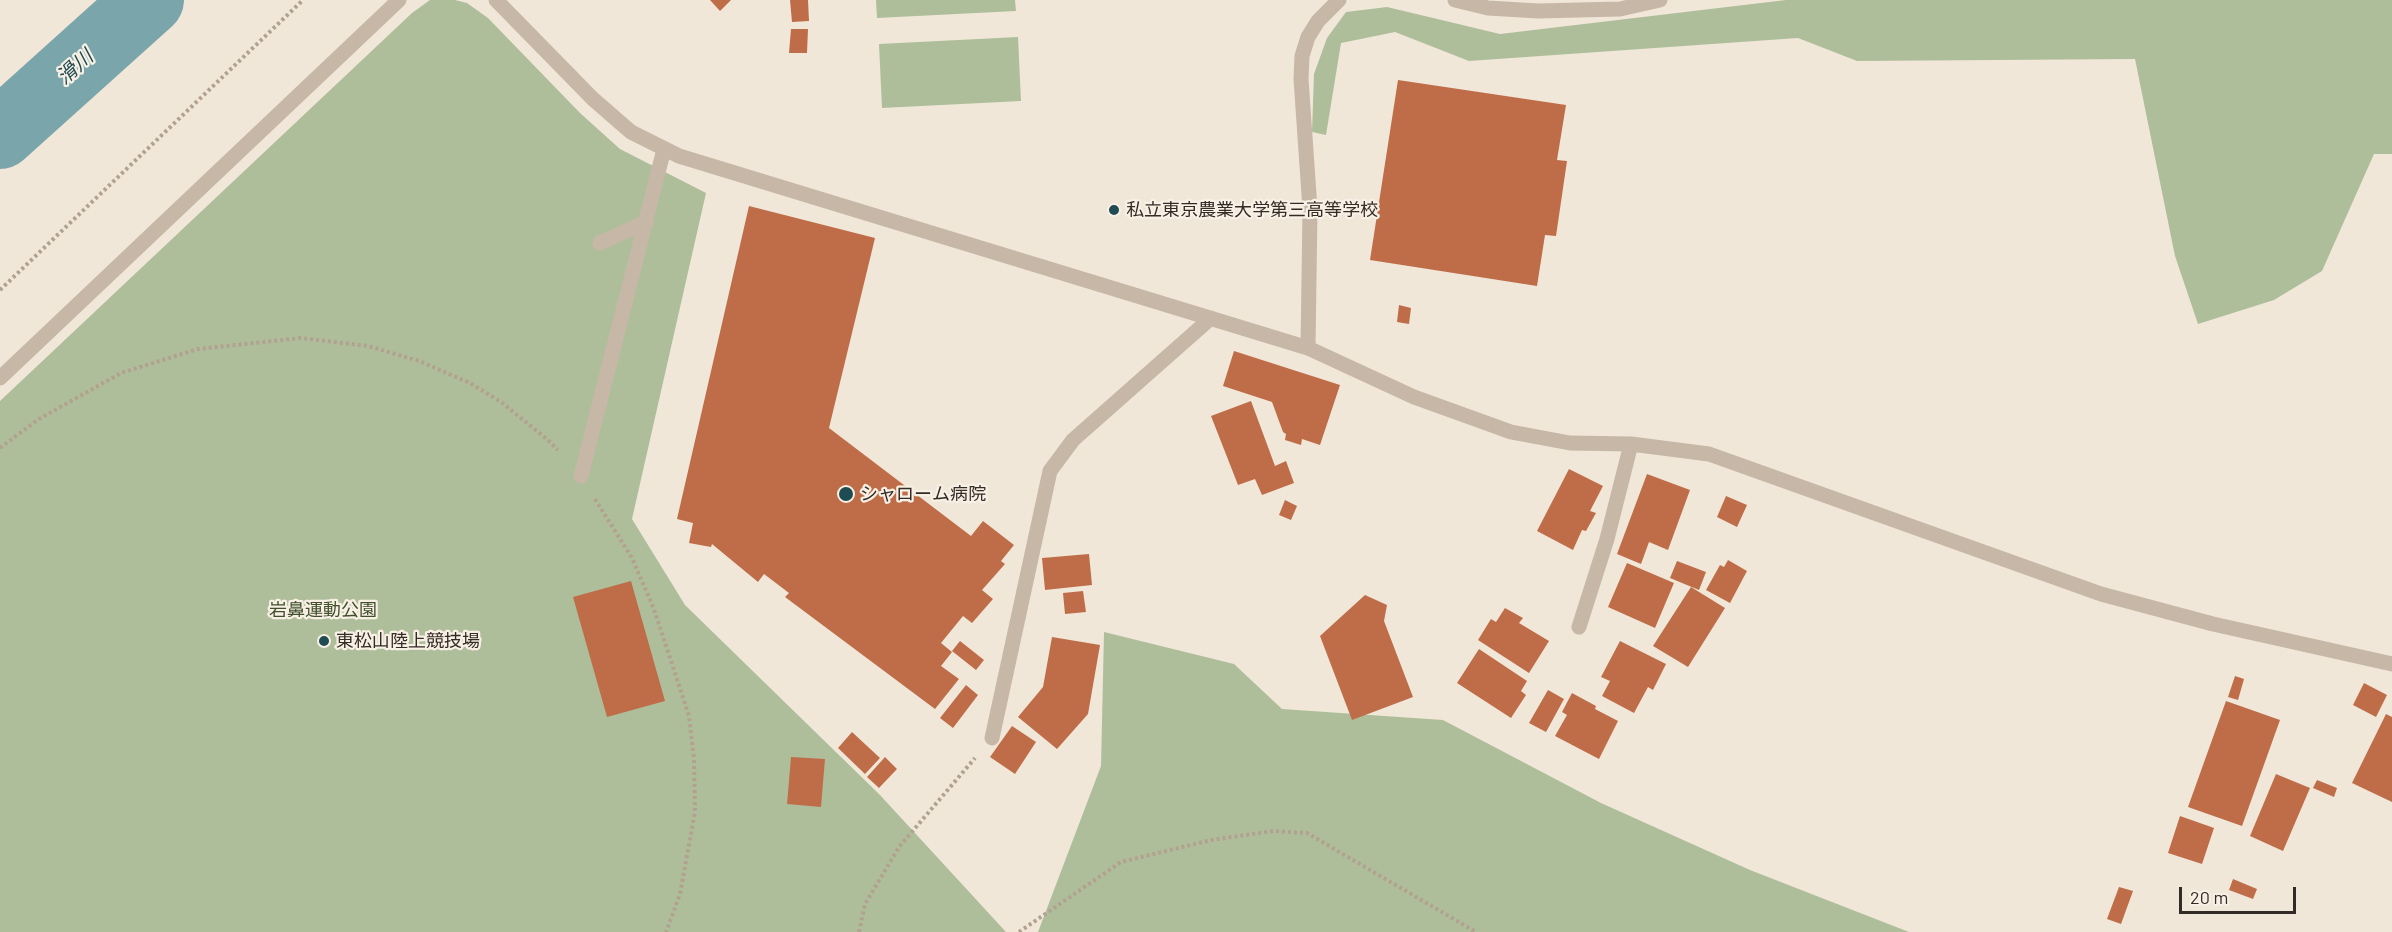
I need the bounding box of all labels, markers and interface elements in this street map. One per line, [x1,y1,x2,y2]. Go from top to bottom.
water label: 滑川 [52,45,98,89]
place label: 私立東京農業大学第三高等学校 [1126,199,1378,221]
marker: 私立東京農業大学第三高等学校 [1107,203,1121,217]
place label: シャローム病院 [860,483,986,505]
marker: シャローム病院 [837,485,855,503]
park label: 岩鼻運動公園 [269,599,377,621]
place label: 東松山陸上競技場 [336,630,480,652]
marker: 東松山陸上競技場 [317,634,331,648]
scale bar [2182,875,2299,913]
text: 20 m [2190,886,2228,908]

